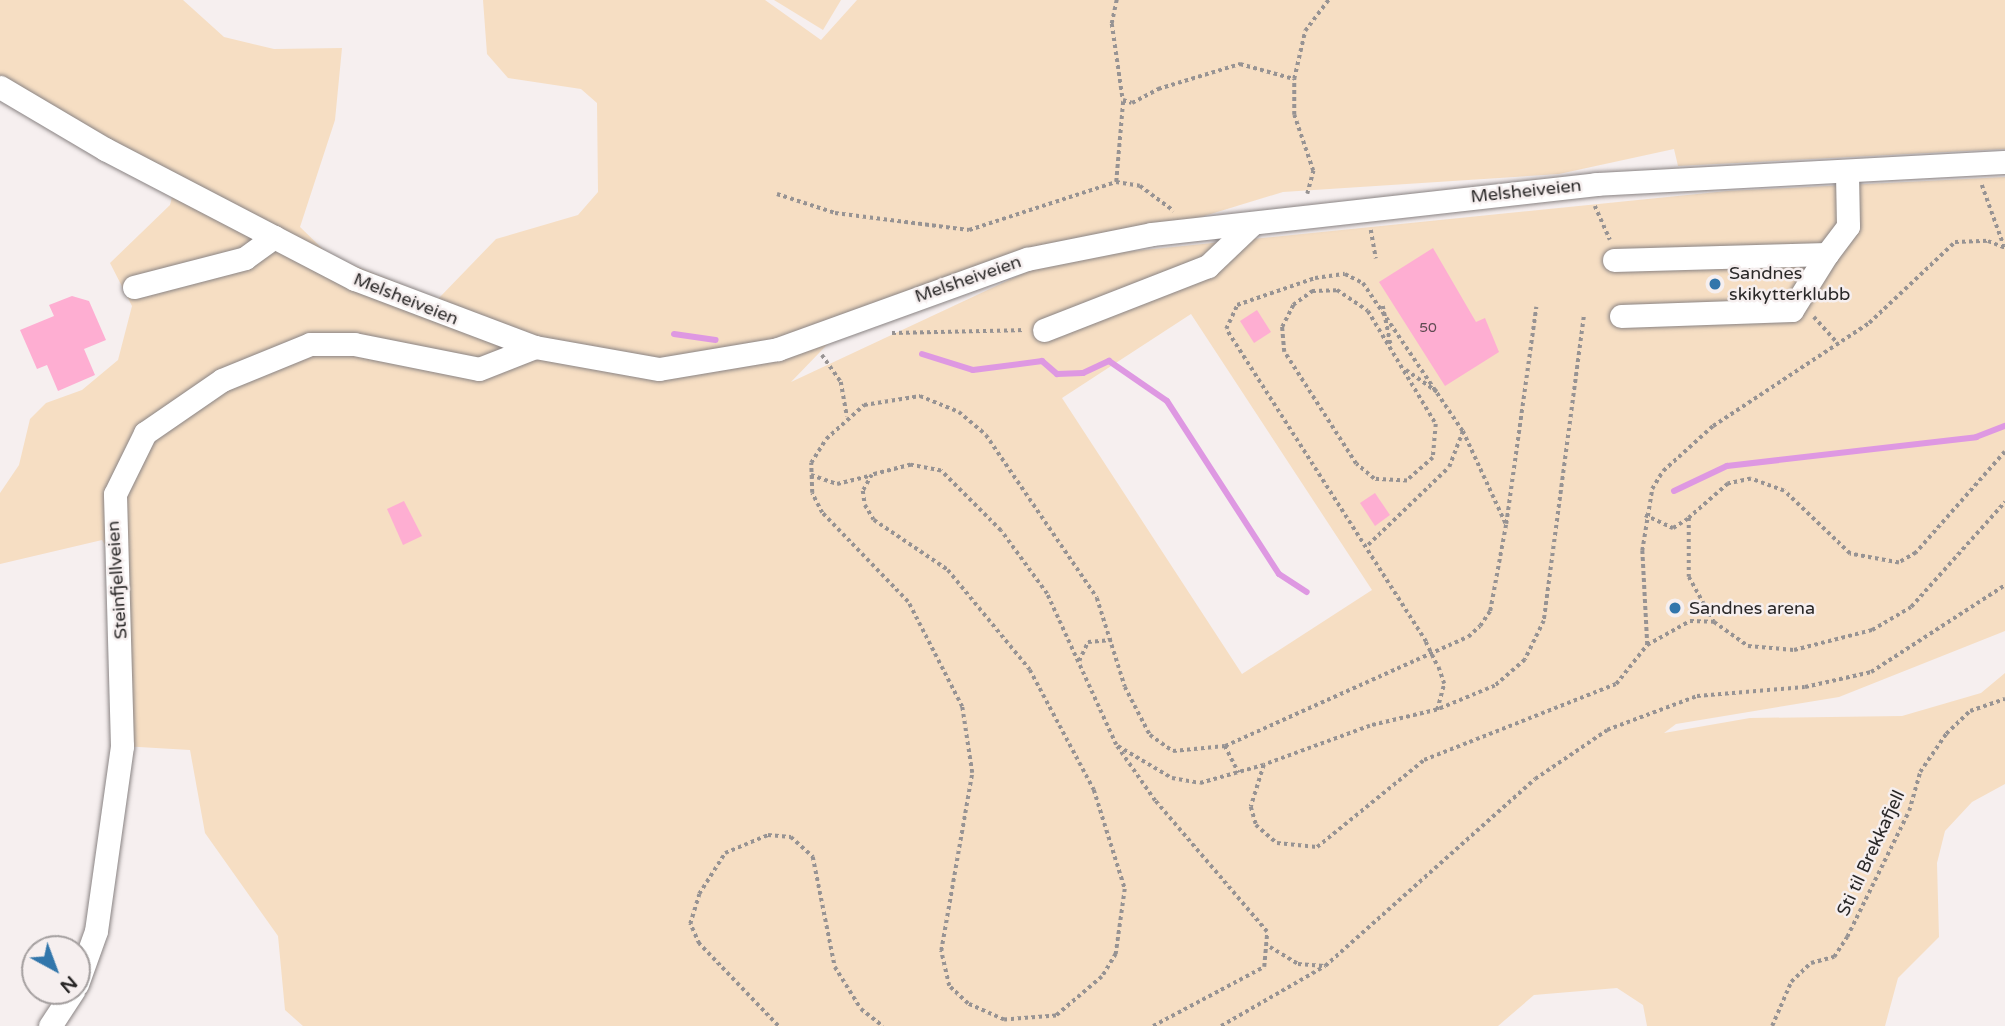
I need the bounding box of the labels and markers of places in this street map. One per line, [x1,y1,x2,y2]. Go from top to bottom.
place label: Sandnes skikytterklubb [1729,263,1850,306]
marker: Sandnes skikytterklubb [1707,276,1723,292]
place label: Sandnes arena [1689,597,1815,619]
marker: Sandnes arena [1667,600,1683,616]

